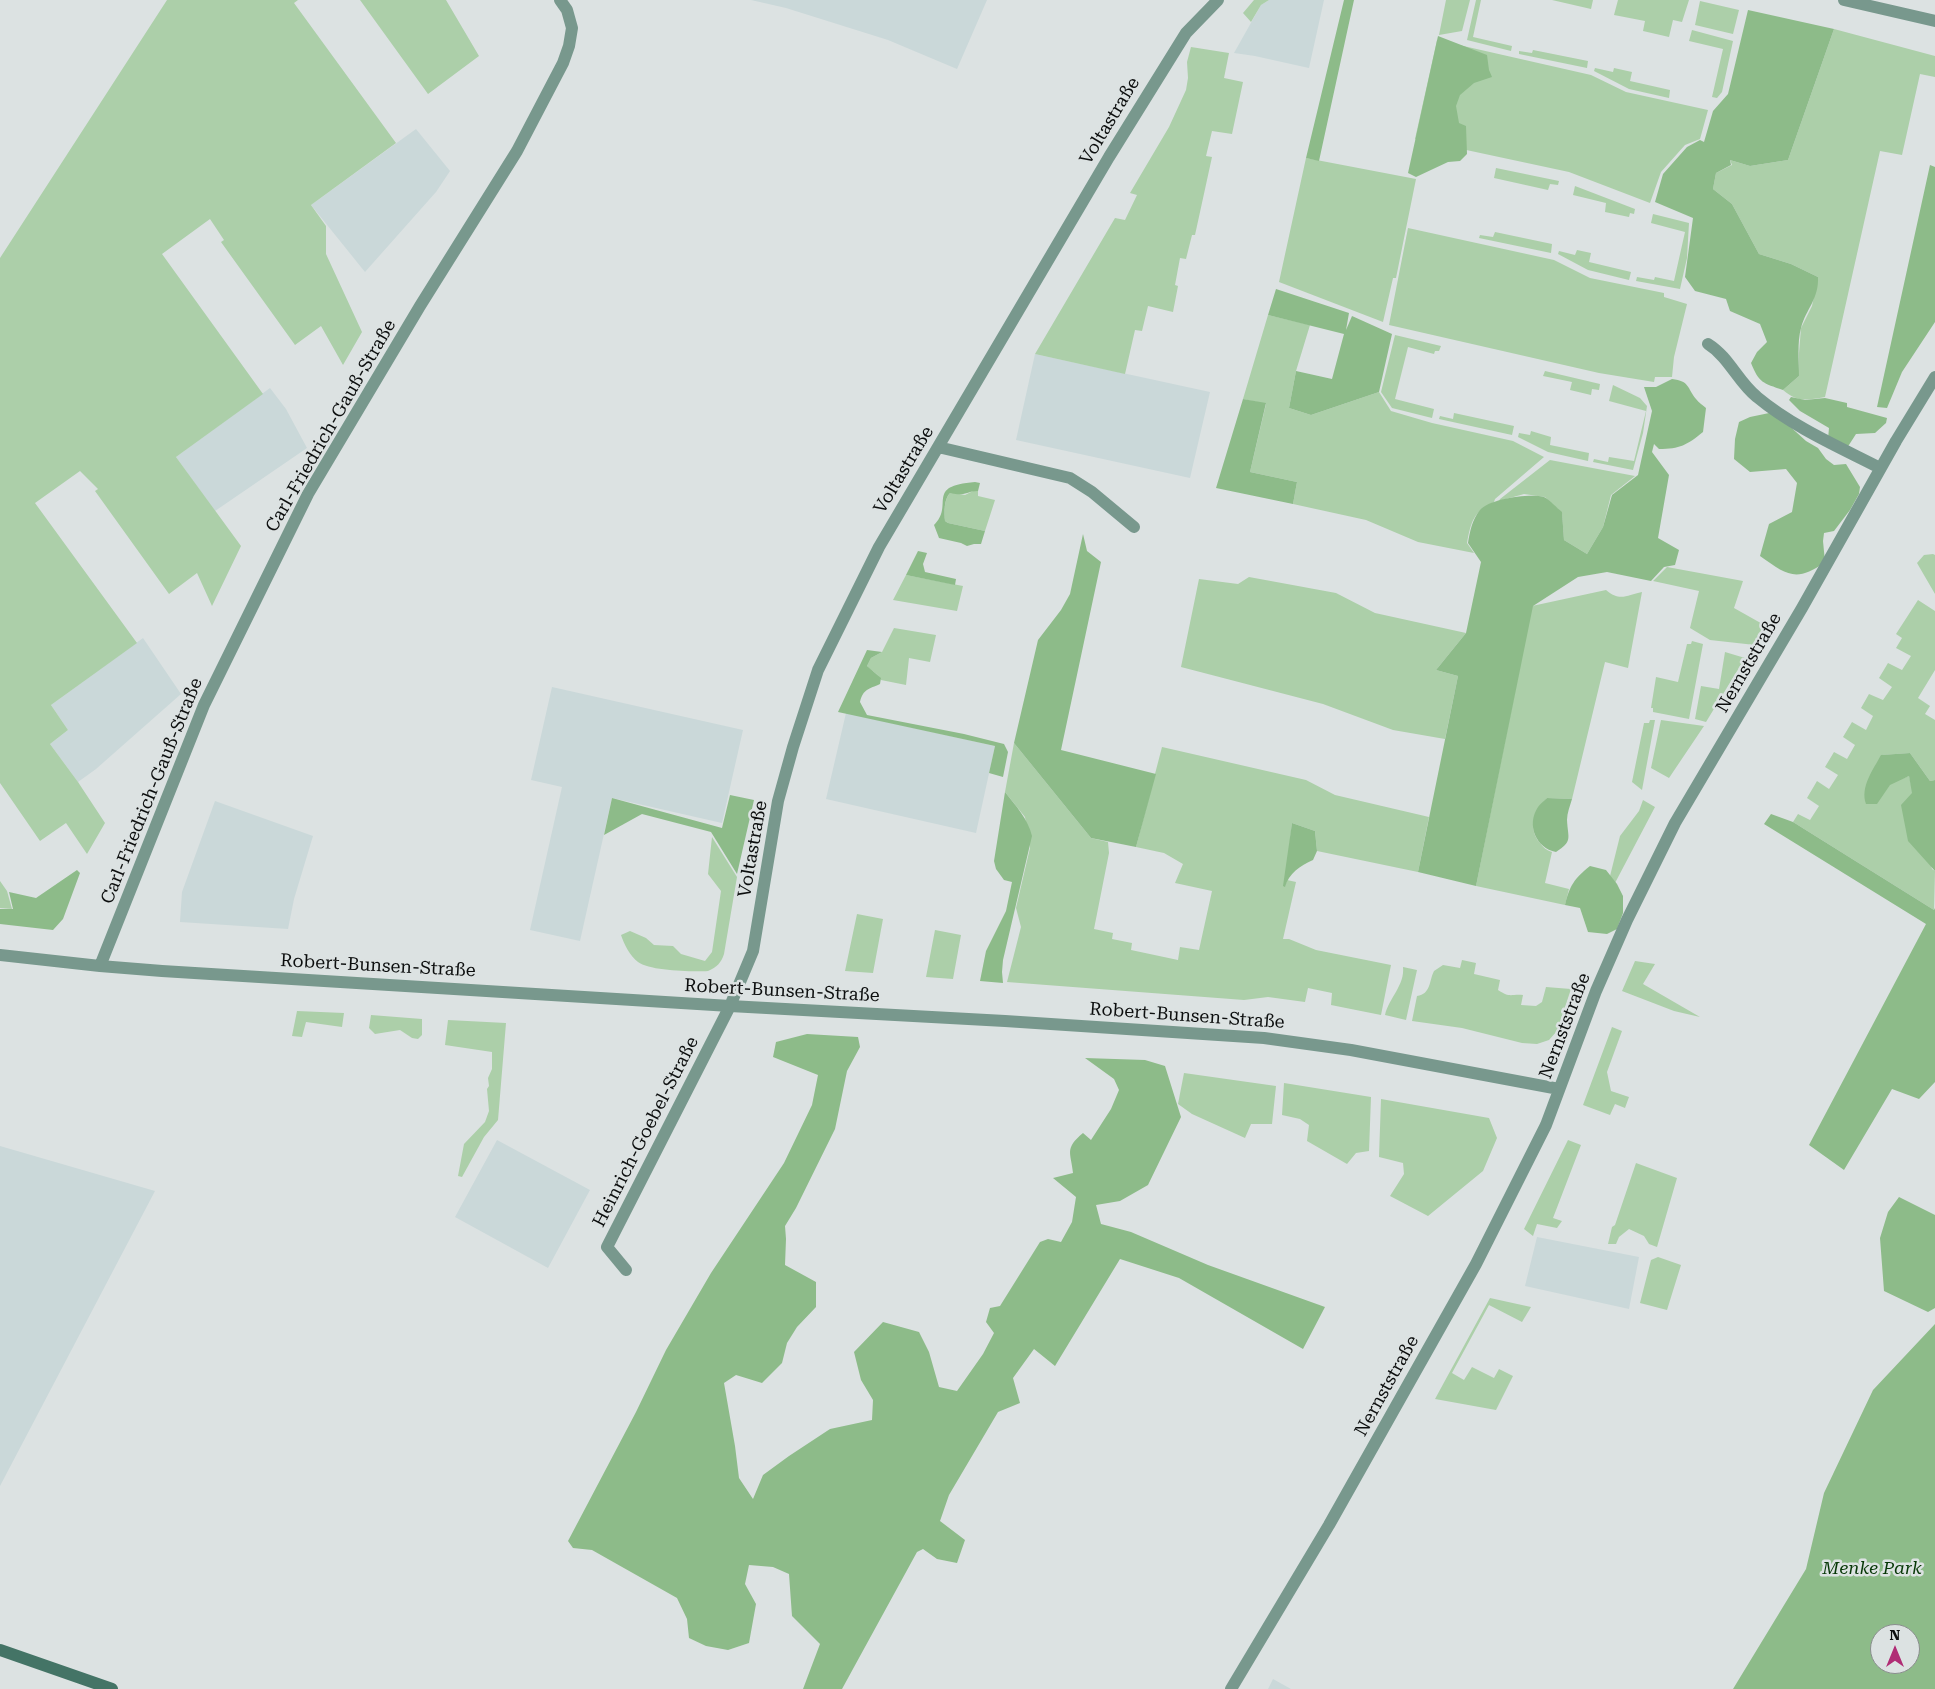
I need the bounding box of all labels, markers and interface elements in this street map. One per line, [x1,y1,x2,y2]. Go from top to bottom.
street label: Voltastraße [1076,73,1144,169]
street label: Carl-Friedrich-Gauß-Straße [261,316,401,536]
street label: Voltastraße [870,422,938,518]
street label: Nernststraße [1712,609,1786,717]
street label: Carl-Friedrich-Gauß-Straße [97,675,207,907]
street label: Voltastraße [734,799,772,899]
street label: Robert-Bunsen-Straße [280,950,476,982]
street label: Nernststraße [1535,970,1595,1082]
street label: Robert-Bunsen-Straße [684,975,880,1007]
street label: Robert-Bunsen-Straße [1089,998,1285,1034]
street label: Heinrich-Goebel-Straße [589,1033,703,1231]
street label: Nernststraße [1350,1332,1424,1440]
park label: Menke Park [1822,1558,1922,1580]
north arrow [1870,1624,1920,1674]
text: N [1890,1627,1900,1643]

